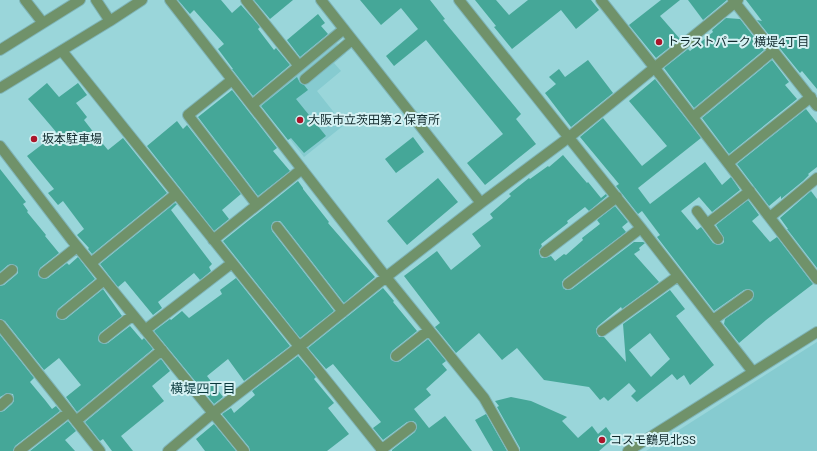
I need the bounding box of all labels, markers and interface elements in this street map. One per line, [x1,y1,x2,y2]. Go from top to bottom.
place label: トラストパーク 横堤4丁目 [667,34,809,50]
marker: トラストパーク 横堤4丁目 [654,37,664,47]
place label: 大阪市立茨田第２保育所 [308,112,440,128]
marker: 大阪市立茨田第２保育所 [295,115,305,125]
place label: 坂本駐車場 [42,131,102,147]
marker: 坂本駐車場 [29,134,39,144]
district label: 横堤四丁目 [170,380,236,397]
place label: コスモ鶴見北SS [610,432,696,448]
marker: コスモ鶴見北SS [597,435,607,445]

